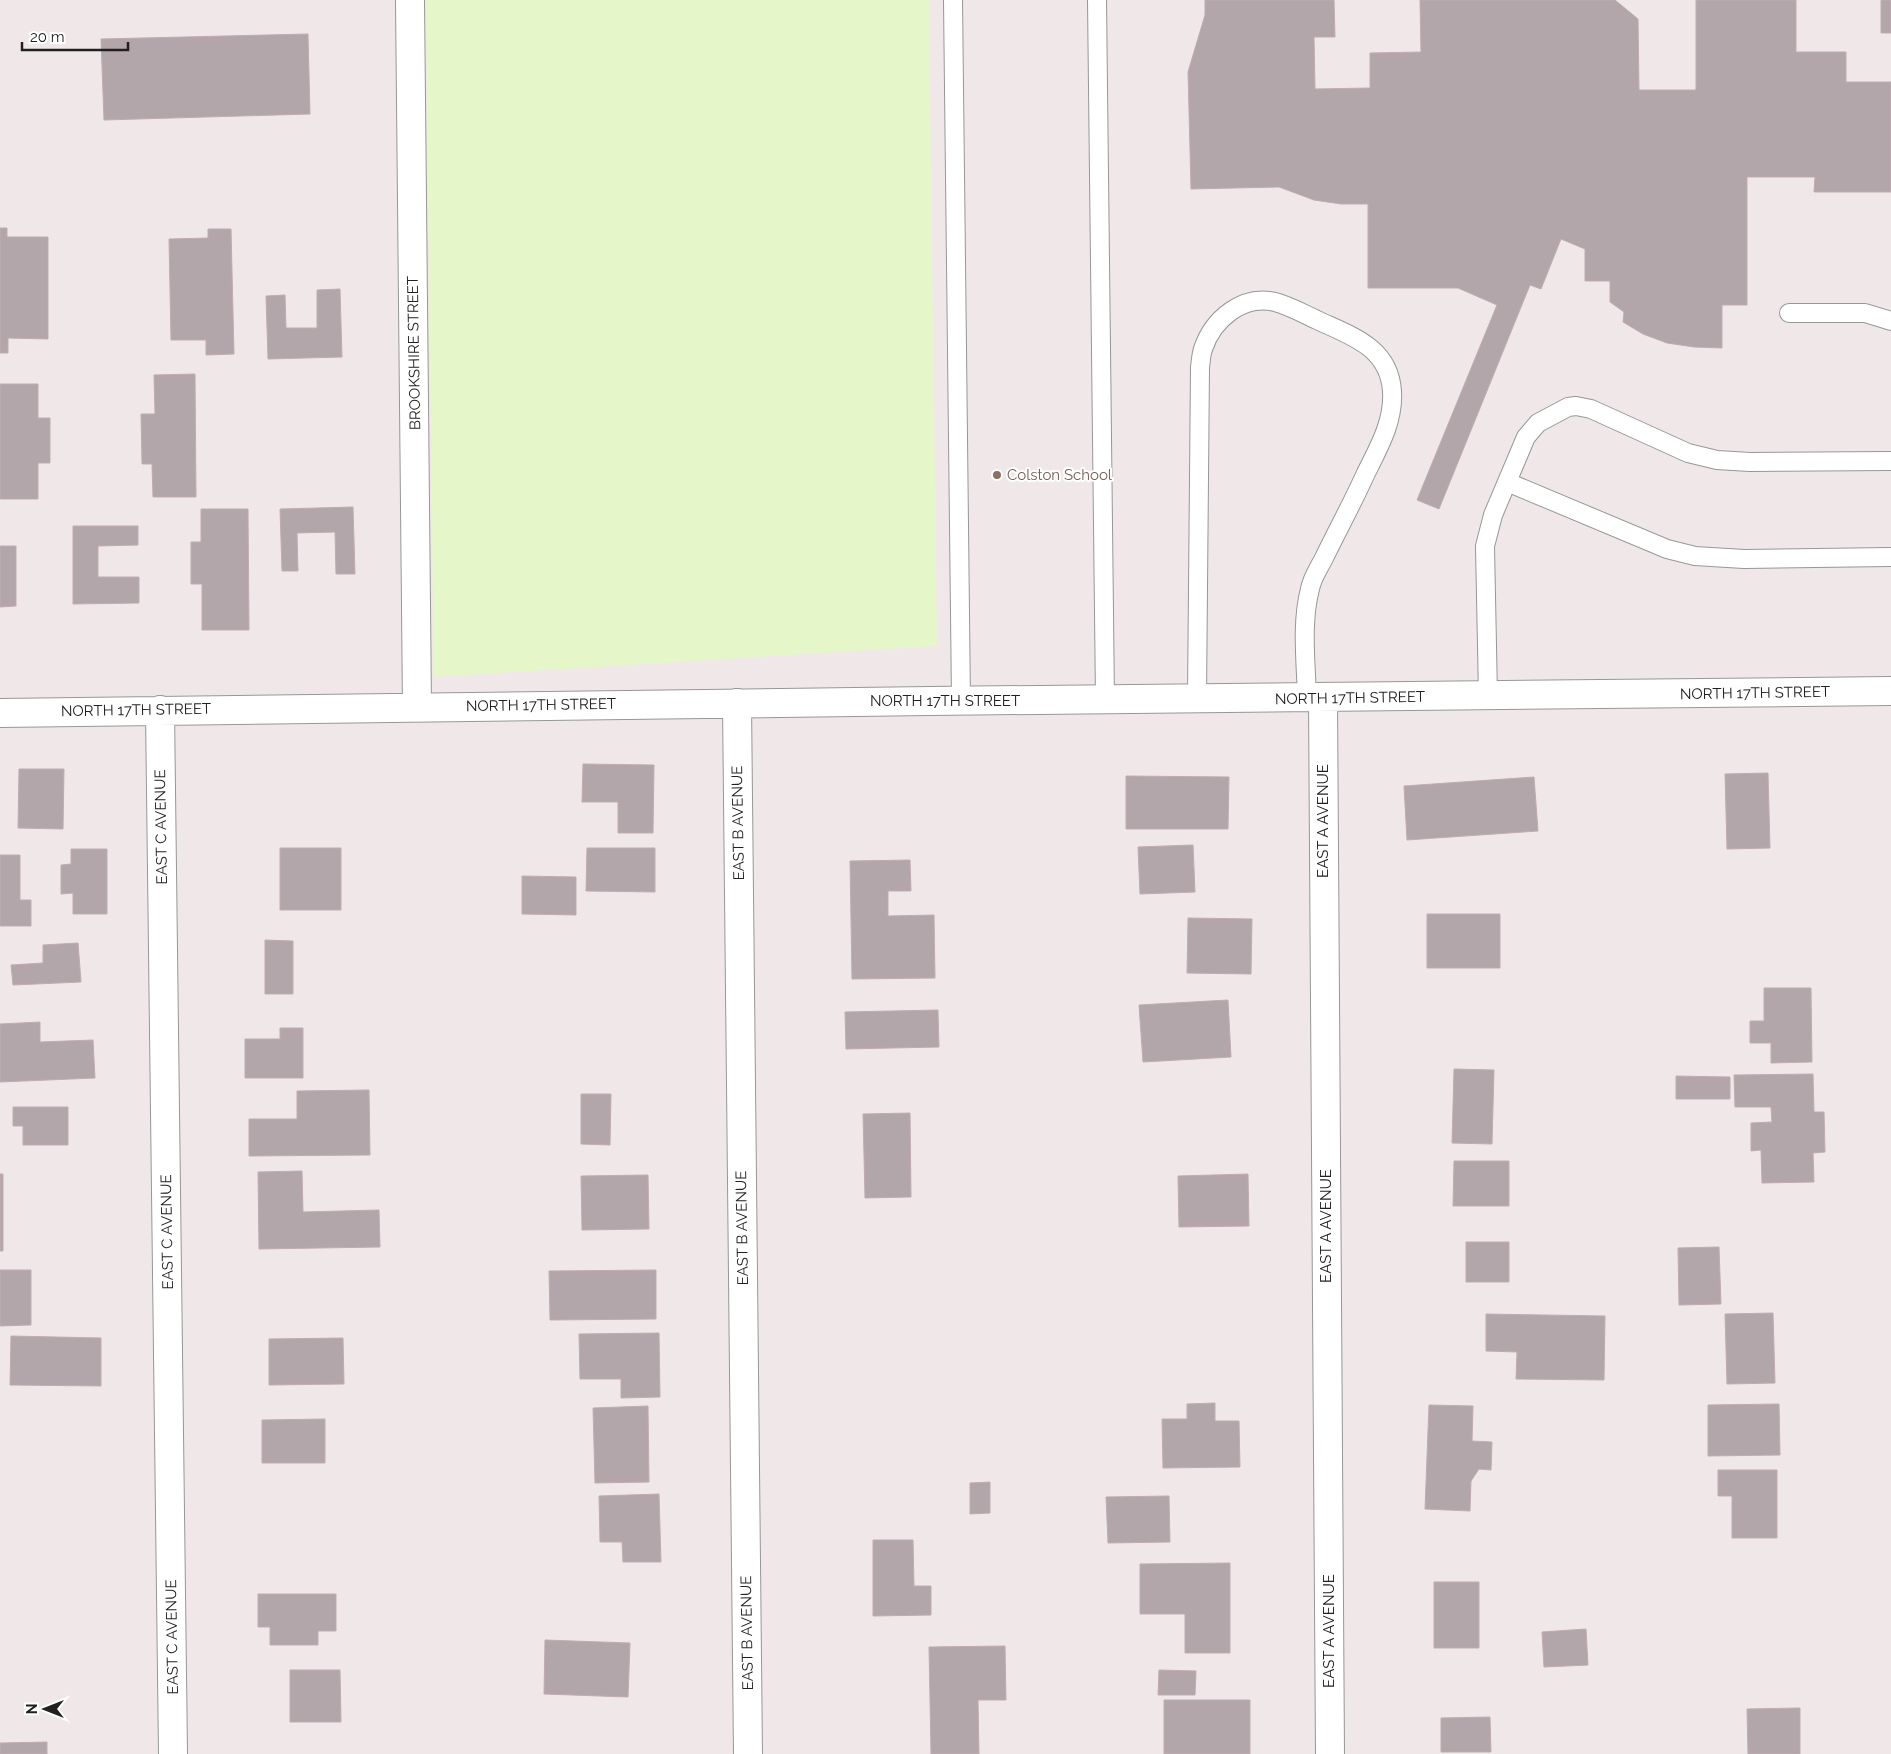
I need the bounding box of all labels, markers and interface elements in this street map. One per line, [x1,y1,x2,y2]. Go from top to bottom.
scale bar [22,20,129,52]
text: 20 m [30,28,65,46]
street label: BROOKSHIRE STREET [404,276,424,430]
place label: Colston School [1007,466,1113,484]
marker: Colston School [991,469,1003,481]
street label: NORTH 17TH STREET [1680,683,1830,703]
street label: NORTH 17TH STREET [1275,688,1425,708]
street label: NORTH 17TH STREET [870,692,1020,710]
street label: NORTH 17TH STREET [466,695,616,715]
street label: NORTH 17TH STREET [61,700,211,720]
street label: EAST A AVENUE [1314,764,1332,878]
street label: EAST B AVENUE [728,765,748,881]
street label: EAST C AVENUE [151,769,171,885]
street label: EAST A AVENUE [1317,1169,1335,1283]
street label: EAST B AVENUE [732,1170,752,1286]
street label: EAST C AVENUE [157,1174,177,1290]
street label: EAST A AVENUE [1320,1574,1338,1688]
street label: EAST B AVENUE [737,1575,757,1691]
street label: EAST C AVENUE [162,1579,182,1695]
north arrow [20,1684,70,1734]
text: N [24,1704,40,1714]

